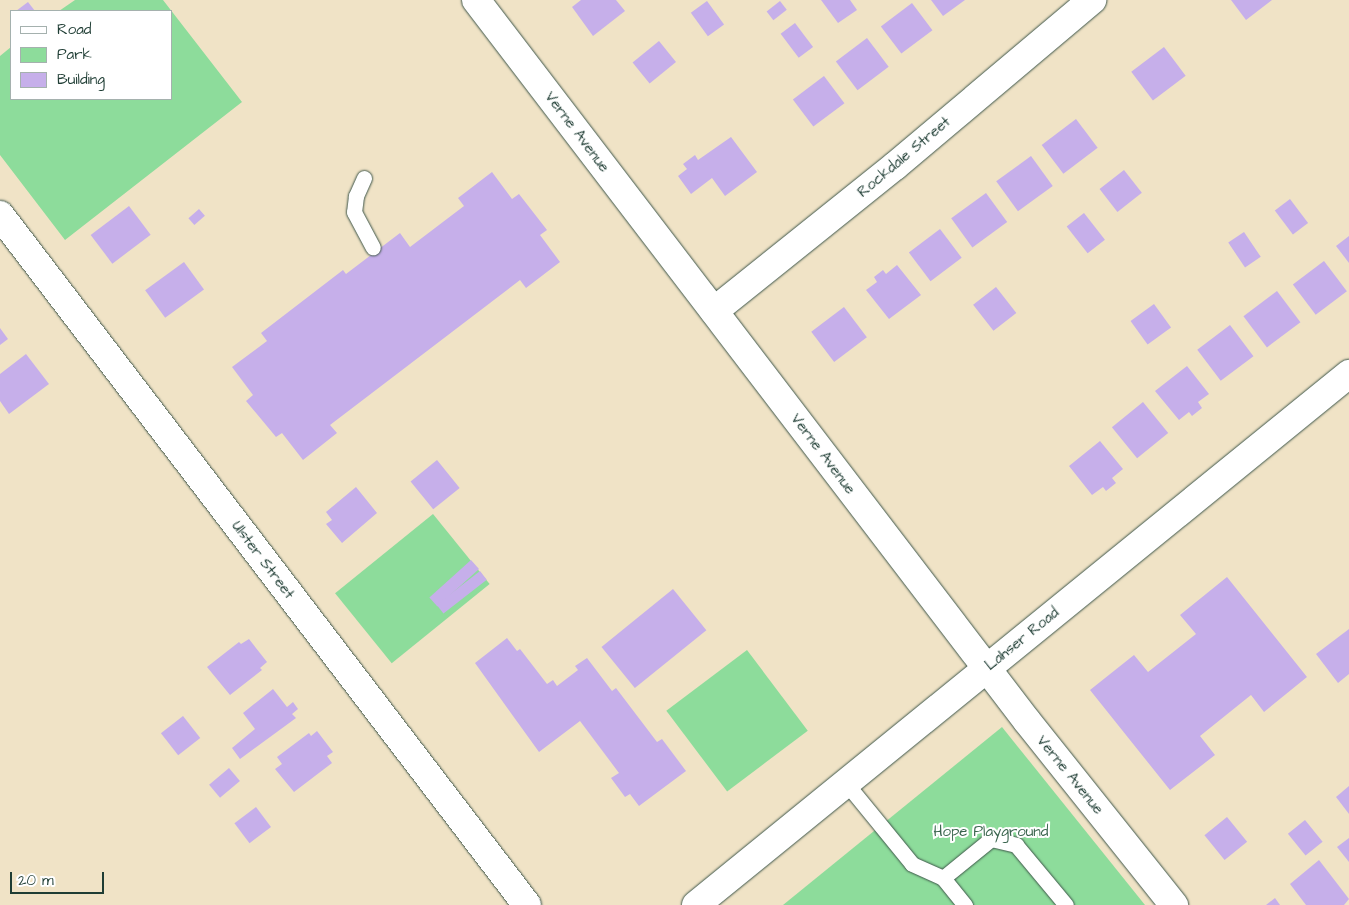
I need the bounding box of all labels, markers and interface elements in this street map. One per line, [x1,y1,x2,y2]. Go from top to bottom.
legend [10,10,172,100]
text: Road [57,19,91,40]
text: Park [57,44,92,65]
text: Building [57,69,105,90]
street label: Verne Avenue [541,88,613,176]
street label: Rockdale Street [854,113,954,201]
street label: Verne Avenue [787,410,859,498]
street label: Ulster Street [228,517,298,603]
street label: Lahser Road [981,604,1063,674]
street label: Verne Avenue [1033,732,1107,818]
park label: Hope Playground [933,823,1049,841]
scale bar [12,862,106,894]
text: 20 m [18,870,54,891]

